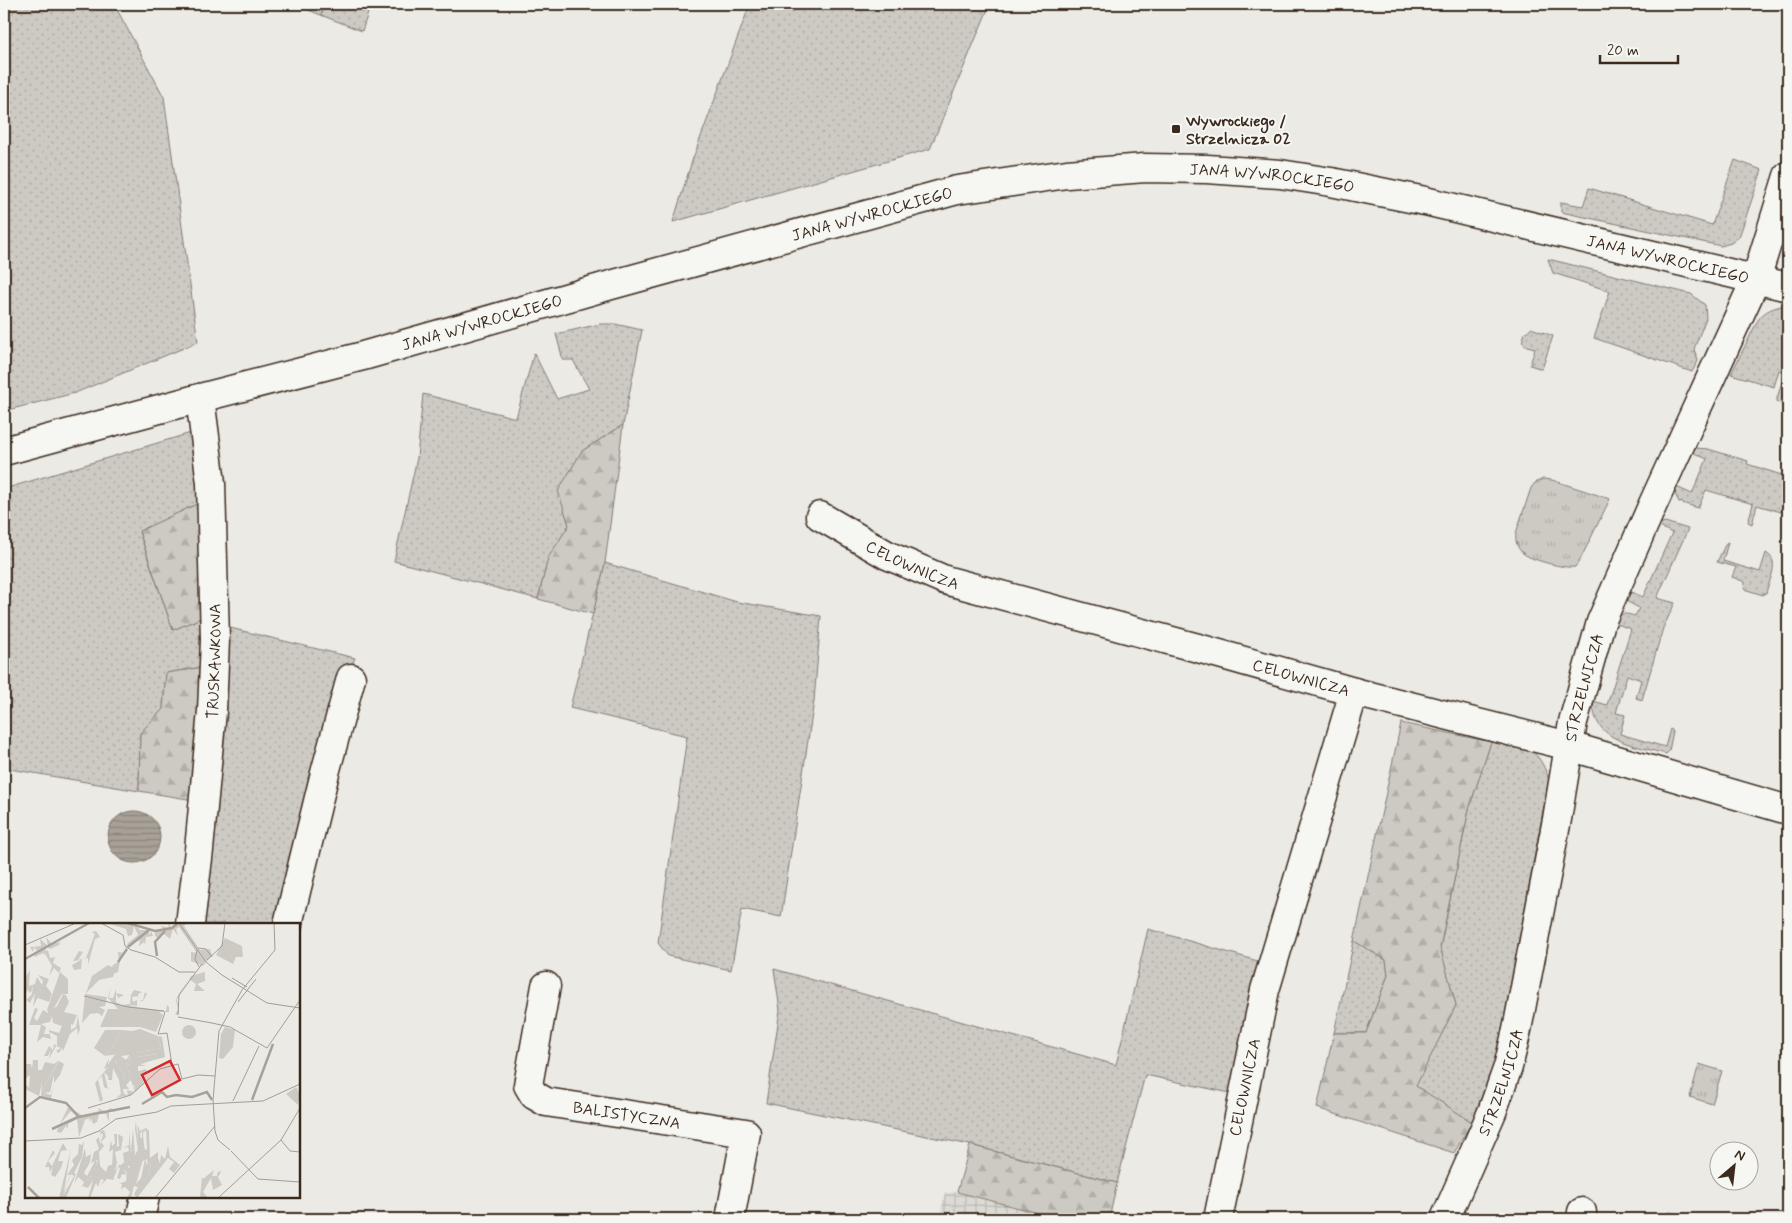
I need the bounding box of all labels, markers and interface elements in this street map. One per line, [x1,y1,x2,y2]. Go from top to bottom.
scale bar [1600,32,1677,64]
text: 20 m [1607,41,1639,61]
place label: Wywrockiego / Strzelnicza 02 [1185,111,1291,150]
marker: Wywrockiego / Strzelnicza 02 [1170,123,1182,135]
street label: JANA WYWROCKIEGO [1189,160,1356,198]
street label: JANA WYWROCKIEGO [790,183,955,247]
street label: JANA WYWROCKIEGO [1584,231,1751,289]
street label: JANA WYWROCKIEGO [400,290,565,356]
street label: CELOWNICZA [862,536,961,595]
street label: TRUSKAWKOWA [202,603,227,720]
street label: STRZELNICZA [1561,631,1609,743]
street label: CELOWNICZA [1250,655,1352,702]
inset map [25,923,300,1198]
street label: STRZELNICZA [1474,1027,1529,1139]
street label: CELOWNICZA [1225,1036,1266,1138]
street label: BALISTYCZNA [571,1097,682,1135]
north arrow [1710,1140,1760,1190]
text: N [1731,1145,1748,1166]

